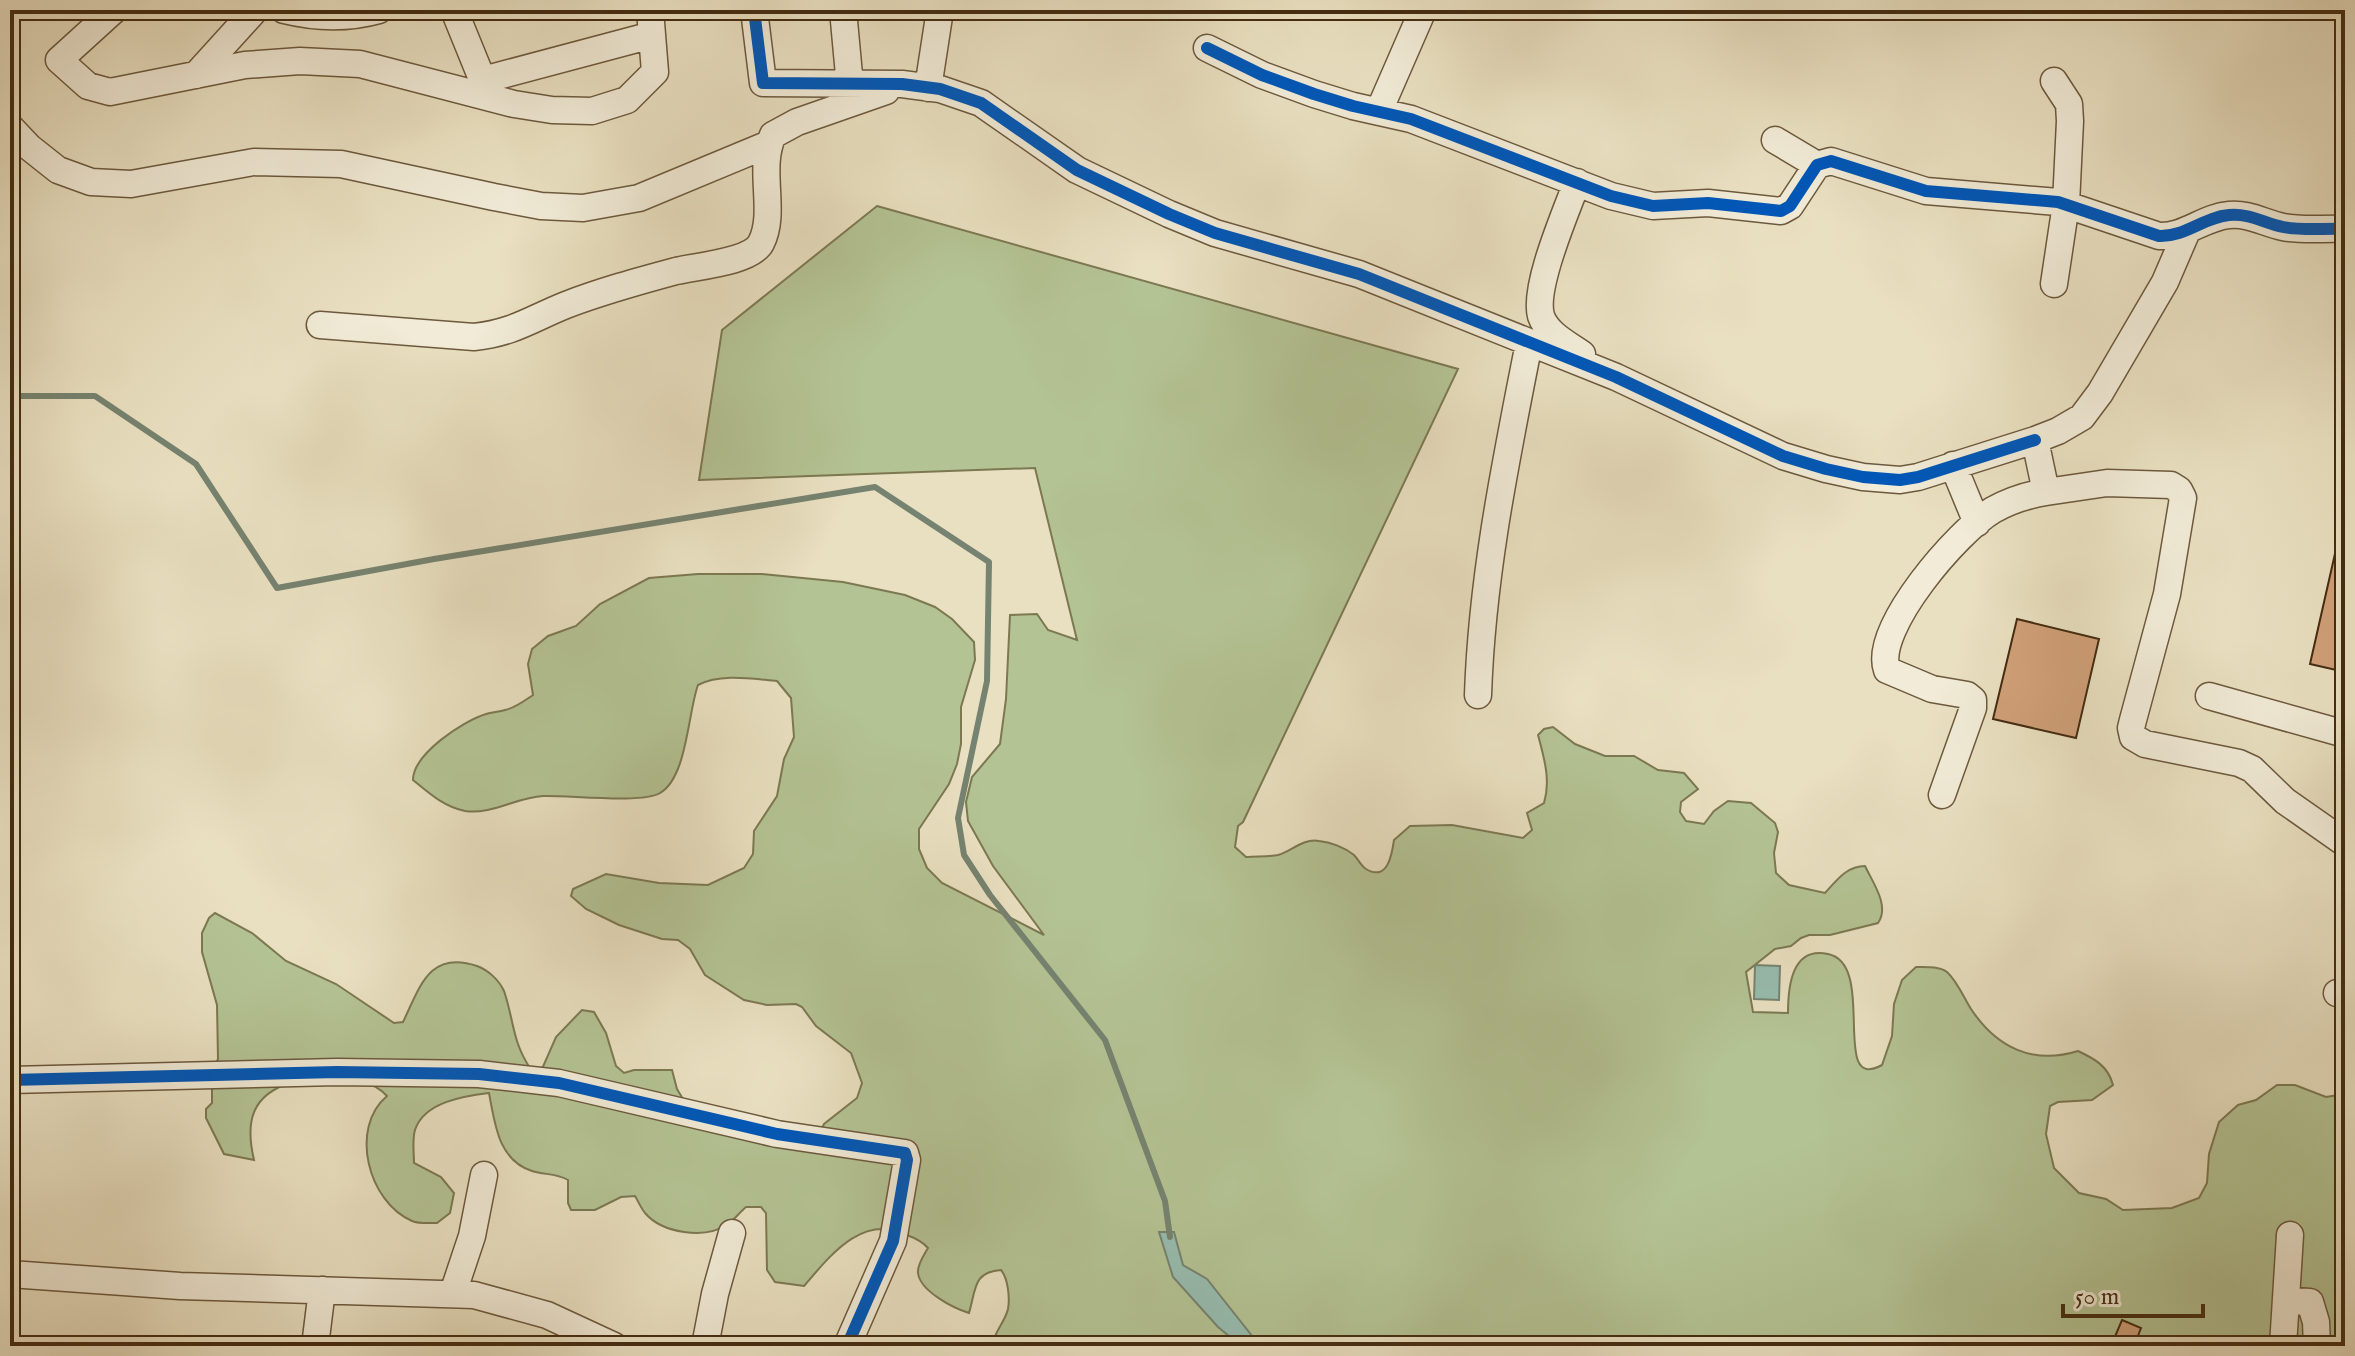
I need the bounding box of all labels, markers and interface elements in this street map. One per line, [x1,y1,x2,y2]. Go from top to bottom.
scale bar [2063,1268,2203,1318]
text: 50 m [2075,1282,2119,1313]

